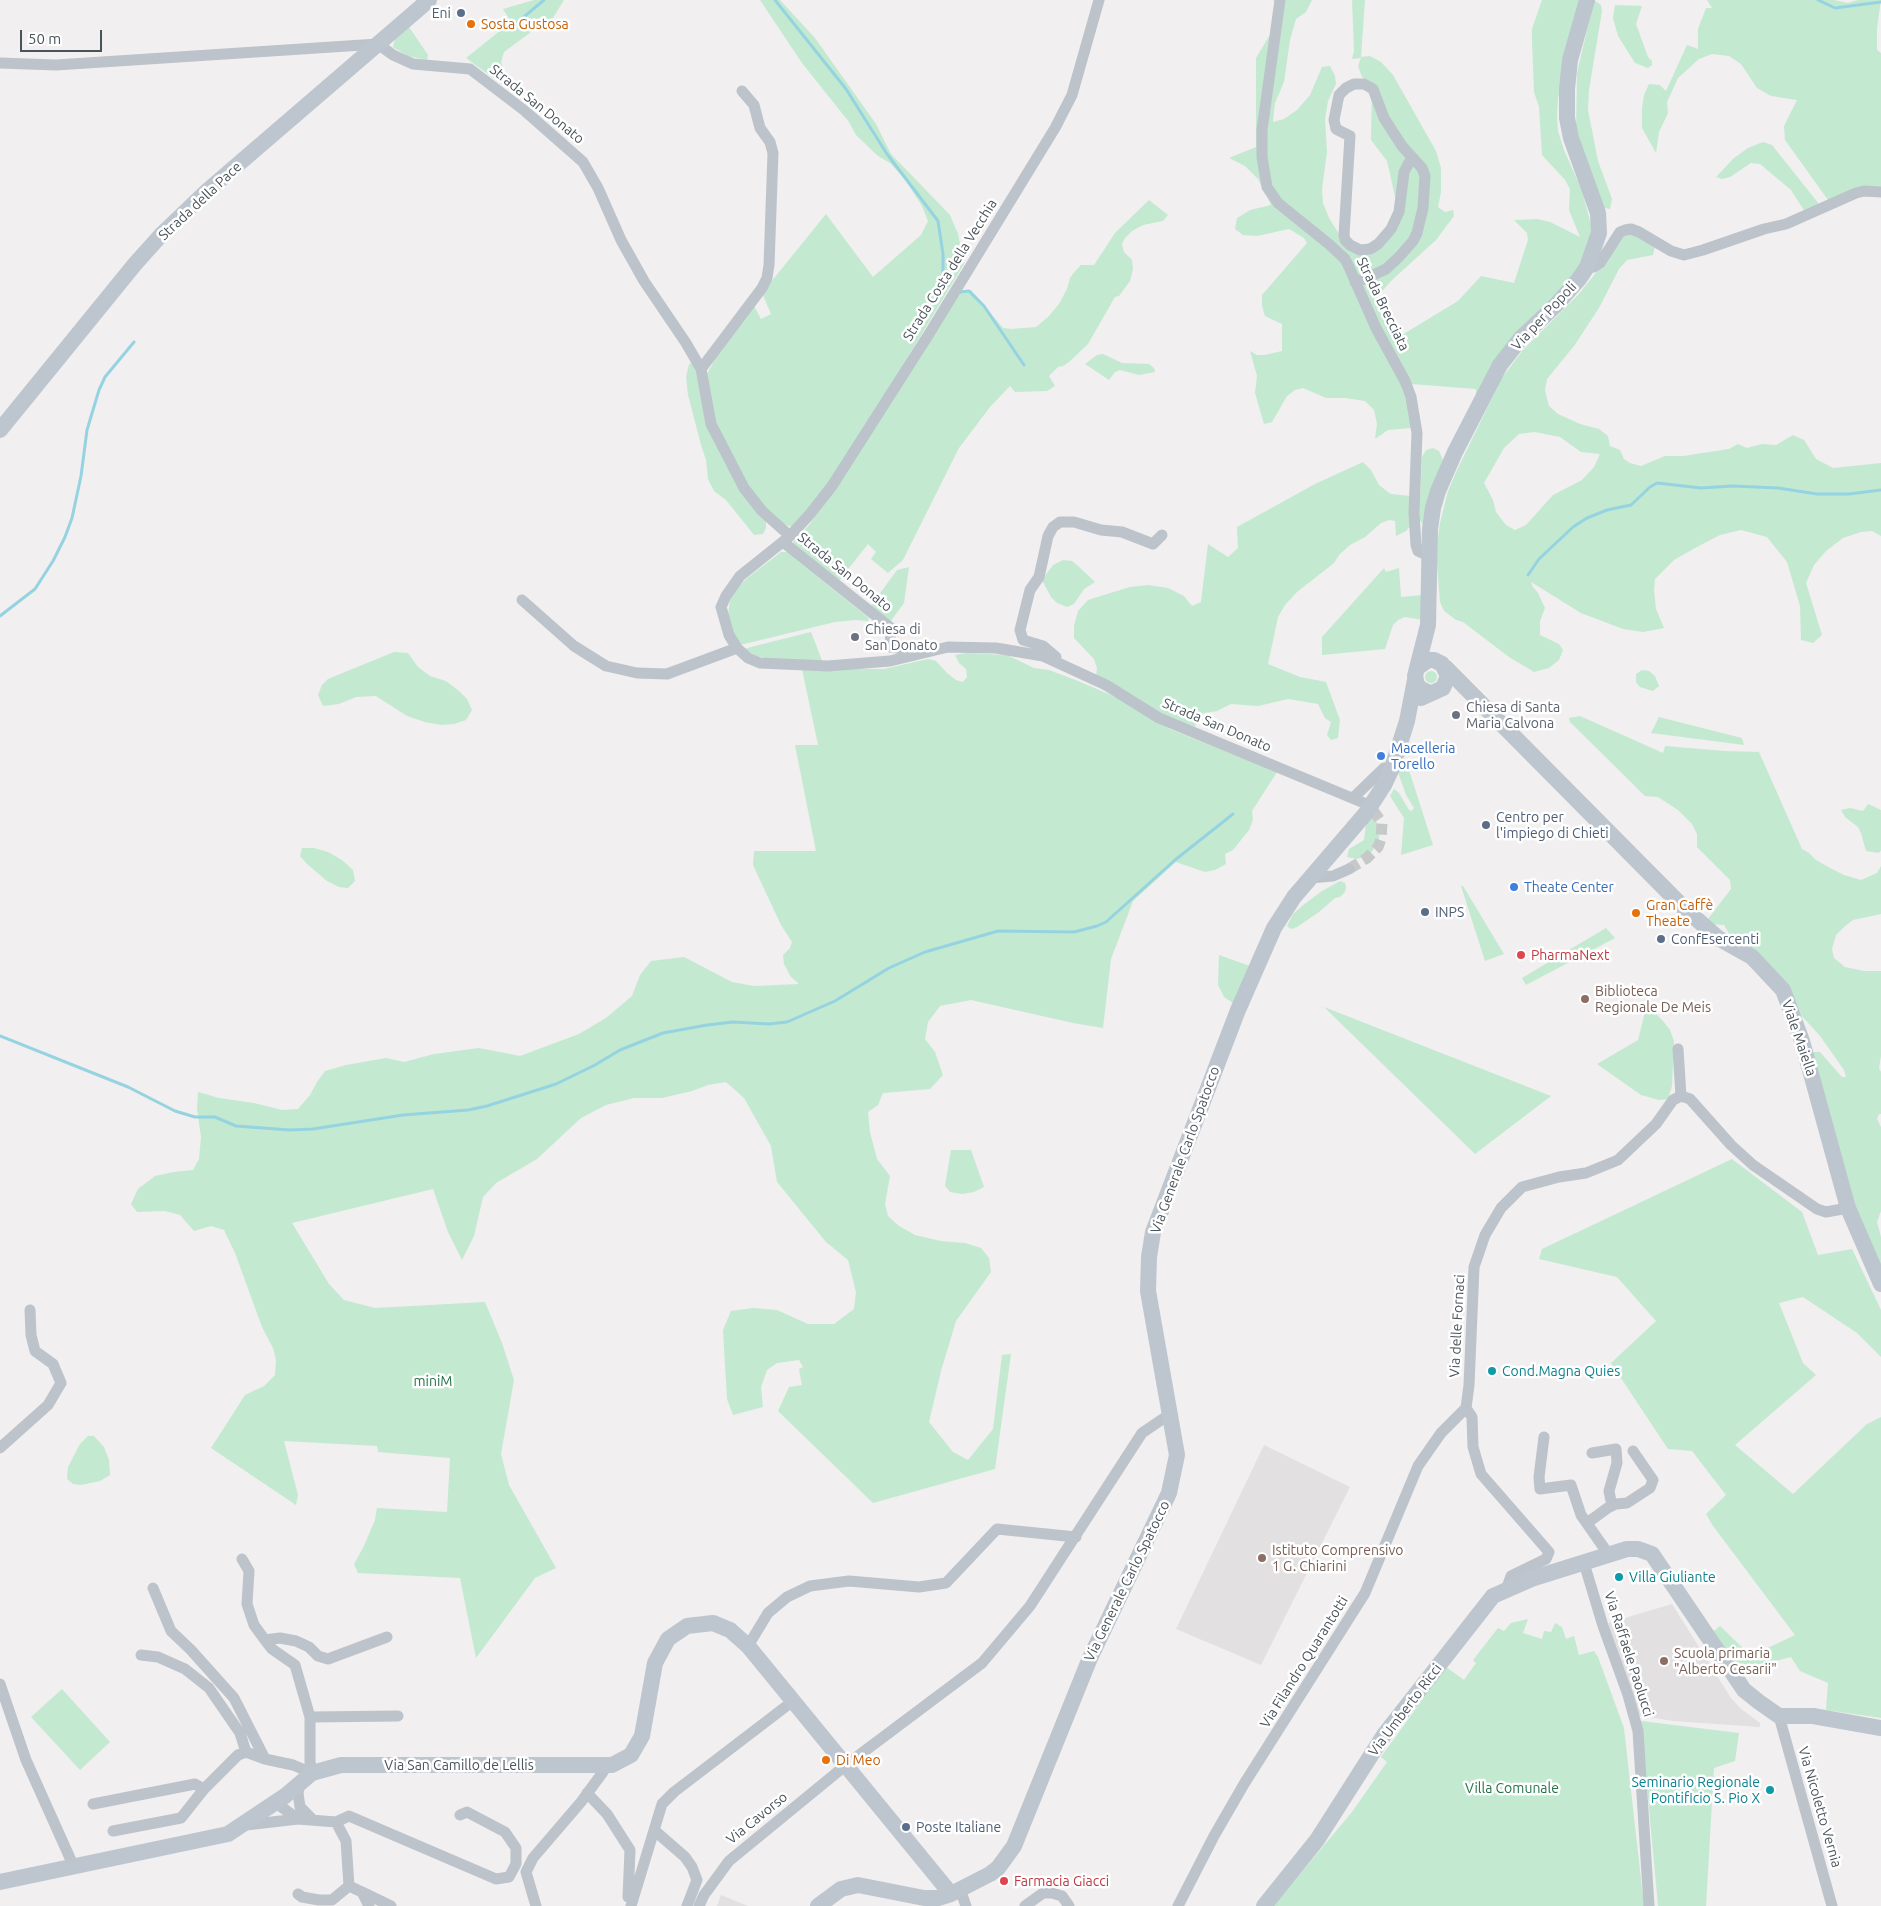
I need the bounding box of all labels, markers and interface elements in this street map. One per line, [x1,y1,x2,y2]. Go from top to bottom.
place label: Eni [432,5,451,21]
marker: Eni [455,7,467,19]
place label: Sosta Gustosa [481,16,569,32]
marker: Sosta Gustosa [465,18,477,30]
scale bar [22,20,105,52]
text: 50 m [28,30,61,47]
street label: Strada San Donato [486,61,588,147]
street label: Strada della Pace [155,158,245,244]
street label: Strada Costa della Vecchia [899,196,1001,344]
street label: Strada Brecciata [1353,254,1413,354]
street label: Via per Popoli [1508,278,1580,354]
street label: Strada San Donato [794,529,896,615]
place label: Chiesa di San Donato [865,621,938,654]
marker: Chiesa di San Donato [849,631,861,643]
street label: Strada San Donato [1160,694,1274,756]
place label: Chiesa di Santa Maria Calvona [1466,699,1560,732]
marker: Chiesa di Santa Maria Calvona [1450,709,1462,721]
place label: Macelleria Torello [1391,740,1456,772]
marker: Macelleria Torello [1375,750,1387,762]
place label: Centro per l'impiego di Chieti [1496,809,1609,842]
marker: Centro per l'impiego di Chieti [1480,819,1492,831]
place label: Theate Center [1524,879,1614,895]
marker: Theate Center [1508,881,1520,893]
place label: Gran Caffè Theate [1646,897,1713,930]
place label: INPS [1435,904,1464,920]
marker: INPS [1419,906,1431,918]
marker: Gran Caffè Theate [1630,907,1642,919]
place label: ConfEsercenti [1671,931,1759,947]
marker: ConfEsercenti [1655,933,1667,945]
place label: PharmaNext [1531,947,1609,963]
marker: PharmaNext [1515,949,1527,961]
place label: Biblioteca Regionale De Meis [1595,983,1711,1016]
marker: Biblioteca Regionale De Meis [1579,993,1591,1005]
street label: Viale Maiella [1778,998,1820,1078]
street label: Via Generale Carlo Spatocco [1147,1064,1223,1236]
street label: Via delle Fornaci [1446,1274,1468,1378]
place label: Cond.Magna Quies [1502,1363,1620,1379]
marker: Cond.Magna Quies [1486,1365,1498,1377]
park label: miniM [413,1373,453,1389]
street label: Via Generale Carlo Spatocco [1081,1498,1173,1664]
place label: Istituto Comprensivo 1 G. Chiarini [1272,1542,1403,1574]
marker: Istituto Comprensivo 1 G. Chiarini [1256,1552,1268,1564]
place label: Villa Giuliante [1629,1569,1716,1585]
marker: Villa Giuliante [1613,1571,1625,1583]
street label: Via Raffaele Paolucci [1601,1589,1657,1719]
street label: Via Filandro Quarantotti [1257,1593,1351,1731]
place label: Scuola primaria "Alberto Cesarii" [1674,1645,1777,1678]
marker: Scuola primaria "Alberto Cesarii" [1658,1655,1670,1667]
street label: Via Umberto Ricci [1365,1660,1445,1760]
street label: Via Nicoletto Vernia [1795,1745,1845,1869]
place label: Di Meo [836,1752,881,1768]
marker: Di Meo [820,1754,832,1766]
street label: Via San Camillo de Lellis [384,1757,534,1773]
place label: Seminario Regionale Pontificio S. Pio X [1632,1774,1760,1806]
park label: Villa Comunale [1465,1780,1559,1796]
marker: Seminario Regionale Pontificio S. Pio X [1764,1784,1776,1796]
street label: Via Cavorso [723,1788,791,1848]
place label: Poste Italiane [916,1819,1001,1835]
marker: Poste Italiane [900,1821,912,1833]
place label: Farmacia Giacci [1014,1873,1109,1889]
marker: Farmacia Giacci [998,1875,1010,1887]

